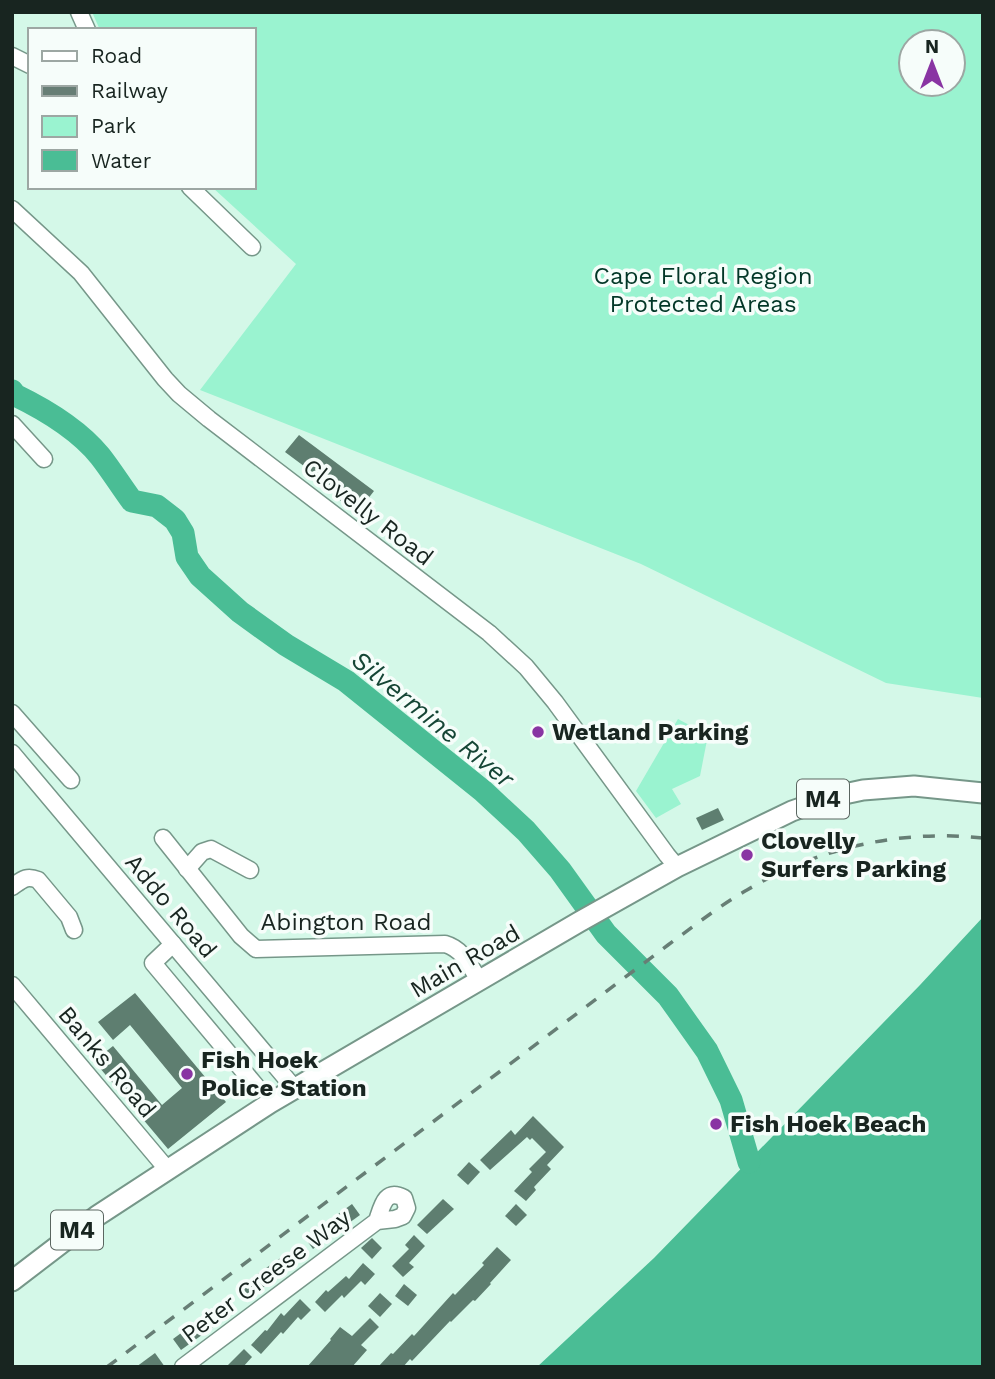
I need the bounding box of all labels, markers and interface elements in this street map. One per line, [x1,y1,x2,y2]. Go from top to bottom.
legend [28,28,256,189]
north arrow [897,28,967,98]
text: N [925,35,939,58]
text: Road [91,43,142,68]
text: Railway [91,78,168,103]
text: Park [91,113,136,138]
text: Water [91,148,152,173]
park label: Cape Floral Region Protected Areas [593,262,813,318]
street label: Clovelly Road [297,453,439,571]
water label: Silvermine River [346,644,521,794]
place label: Wetland Parking [552,718,749,746]
marker: Wetland Parking [530,724,546,740]
road number: M4 [797,779,849,818]
place label: Clovelly Surfers Parking [761,827,946,883]
marker: Clovelly Surfers Parking [739,847,755,863]
street label: Addo Road [119,848,223,964]
street label: Abington Road [261,908,431,936]
street label: Main Road [405,918,525,1004]
street label: Banks Road [52,1001,162,1123]
place label: Fish Hoek Police Station [201,1046,367,1102]
marker: Fish Hoek Police Station [179,1066,195,1082]
place label: Fish Hoek Beach [730,1110,926,1138]
marker: Fish Hoek Beach [708,1116,724,1132]
street label: Peter Creese Way [176,1203,356,1349]
road number: M4 [51,1210,103,1250]

